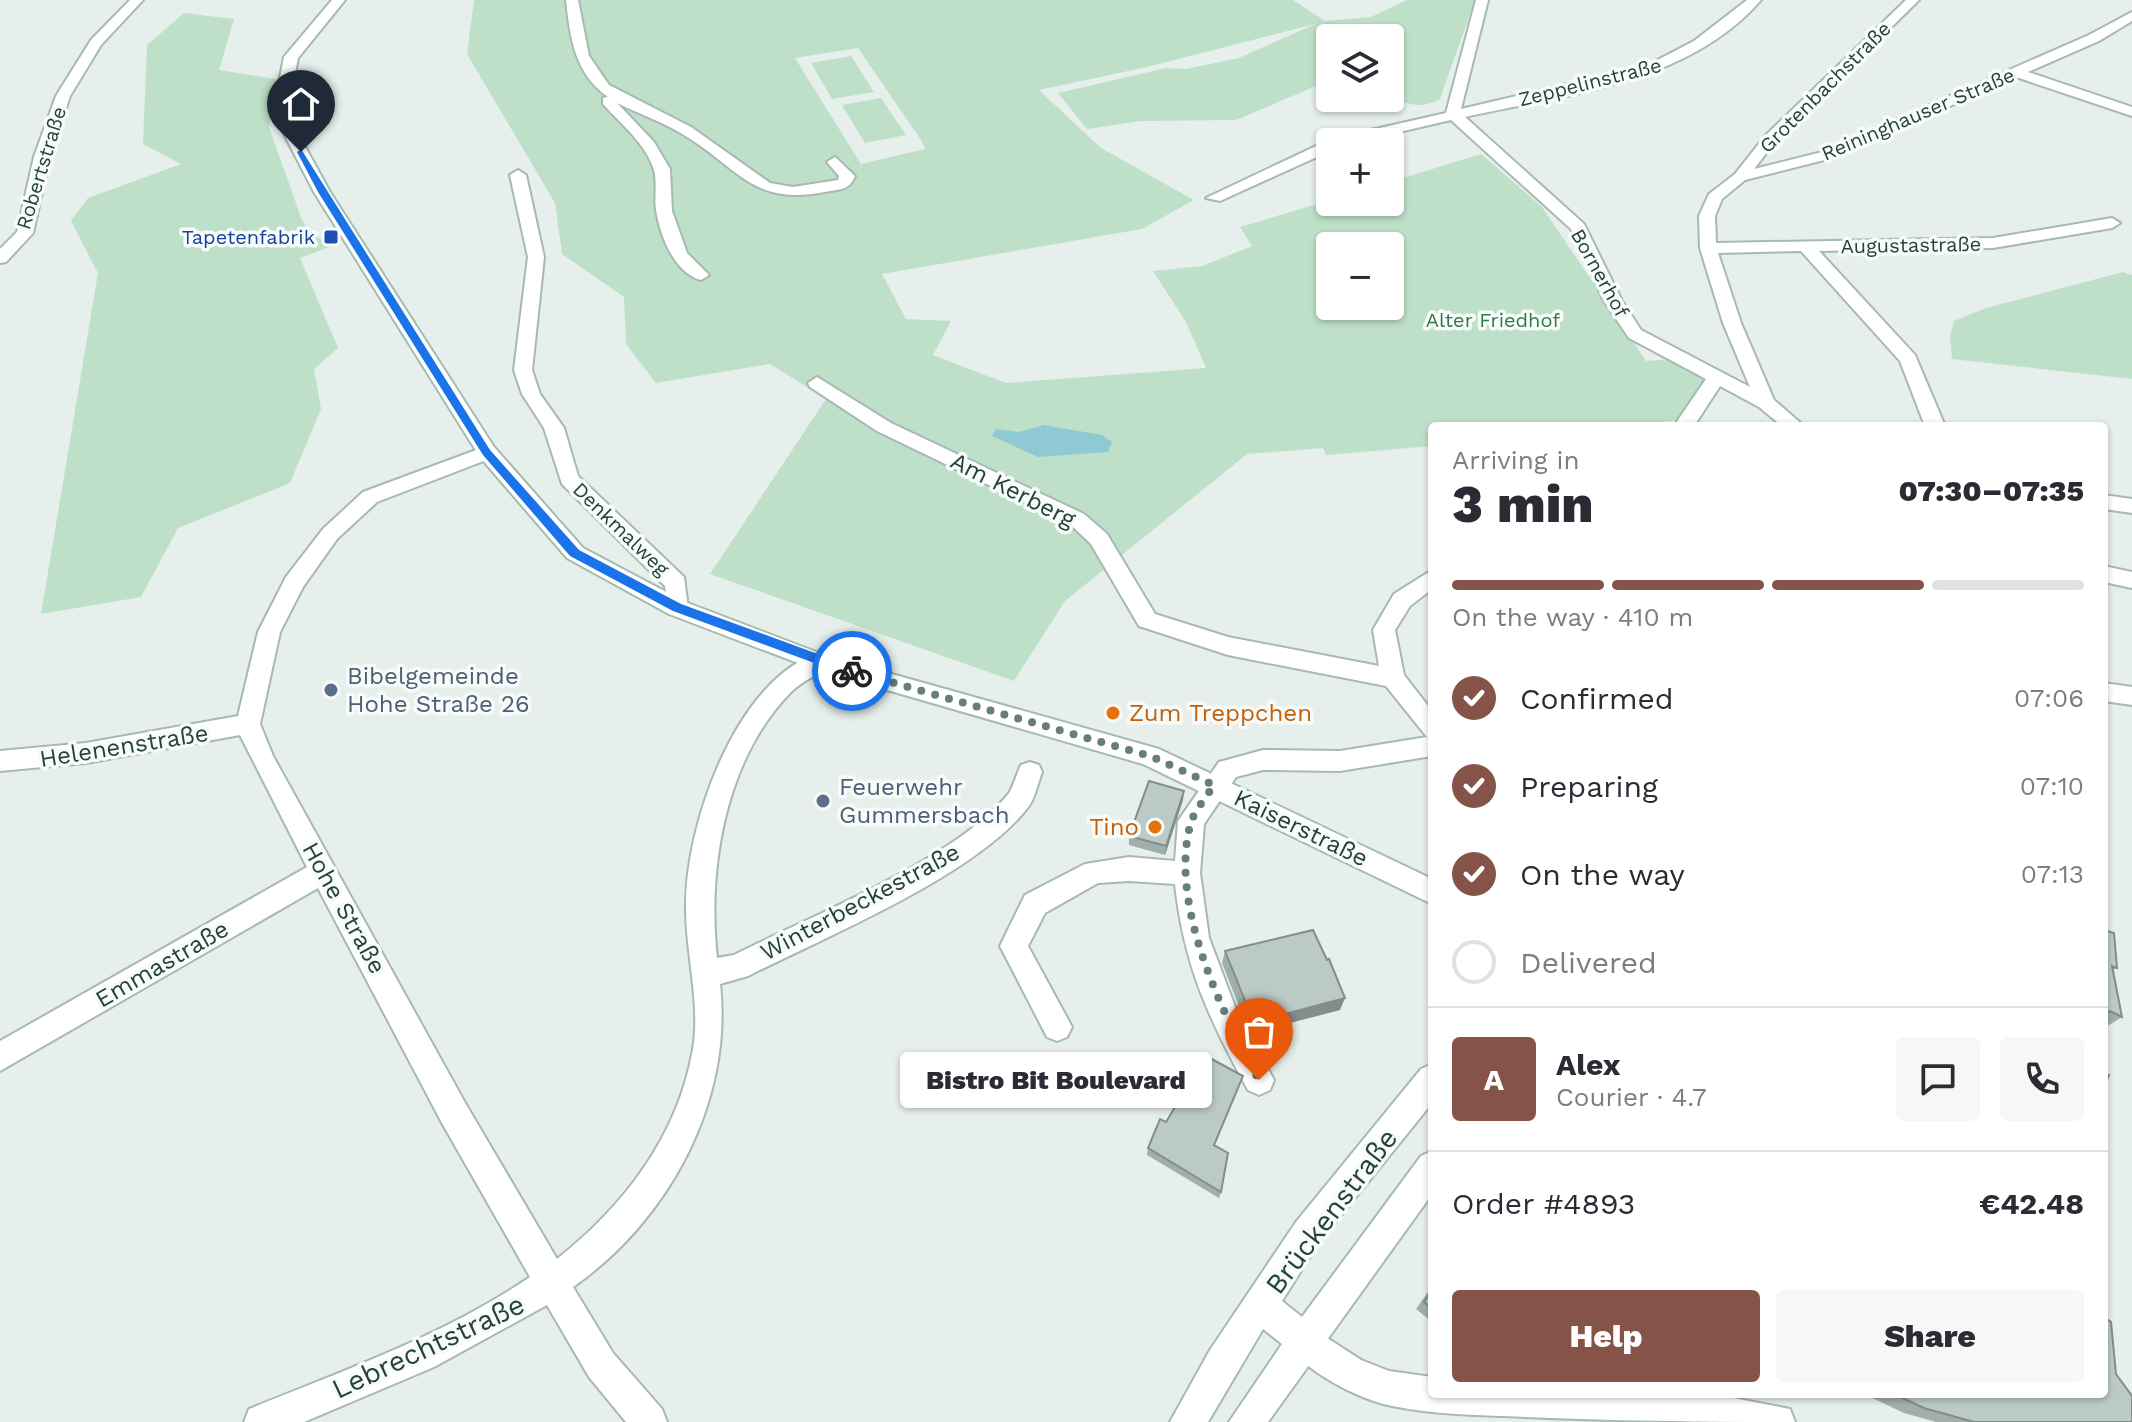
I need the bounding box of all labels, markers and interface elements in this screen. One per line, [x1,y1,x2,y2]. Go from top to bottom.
street label: Grotenbachstraße [1754,16,1896,158]
map controls [1316,24,1404,320]
button: layers [1316,24,1404,112]
street label: Zeppelinstraße [1516,53,1664,111]
street label: Reininghauser Straße [1818,62,2018,166]
pin [267,70,335,152]
icon: home [279,82,323,126]
street label: Robertstraße [11,104,71,232]
button: + [1316,128,1404,216]
place label: Tapetenfabrik [182,225,315,249]
street label: Bornerhof [1566,225,1634,322]
marker: Tapetenfabrik [322,228,340,246]
button: − [1316,232,1404,320]
street label: Augustastraße [1841,232,1981,258]
park label: Alter Friedhof [1426,308,1560,332]
text: Arriving in [1452,445,1580,475]
street label: Am Kerberg [946,447,1080,533]
text: 07:30–07:35 [1898,473,2084,508]
text: 3 min [1452,474,1594,535]
street label: Denkmalweg [568,477,674,581]
text: On the way · 410 m [1452,602,1693,632]
courier [812,631,892,711]
icon: bike [830,649,874,693]
place label: Bibelgemeinde Hohe Straße 26 [347,662,530,718]
icon: check [1452,676,1496,720]
marker: Bibelgemeinde Hohe Straße 26 [322,681,340,699]
text: Confirmed [1520,681,1674,716]
text: 07:06 [2014,683,2084,713]
place label: Zum Treppchen [1129,699,1312,727]
marker: Zum Treppchen [1104,704,1122,722]
street label: Helenenstraße [38,719,210,773]
icon: check [1452,764,1496,808]
text: Preparing [1520,769,1658,804]
text: 07:10 [2020,771,2084,801]
place label: Feuerwehr Gummersbach [839,773,1010,829]
street label: Kaiserstraße [1229,784,1373,872]
marker: Feuerwehr Gummersbach [814,792,832,810]
place label: Tino [1089,813,1139,841]
marker: Tino [1146,818,1164,836]
street label: Hohe Straße [296,837,392,979]
street label: Winterbeckestraße [756,838,964,966]
icon: check [1452,852,1496,896]
text: On the way [1520,857,1685,892]
text: 07:13 [2021,859,2084,889]
street label: Emmastraße [90,915,234,1013]
text: Delivered [1520,945,1657,980]
pin [1225,998,1293,1080]
icon: bag [1237,1010,1281,1054]
button: chat [1896,1037,1980,1121]
button: phone [2000,1037,2084,1121]
text: Alex [1556,1047,1620,1082]
callout: Bistro Bit Boulevard [899,1052,1211,1108]
text: A [1484,1062,1504,1097]
text: Bistro Bit Boulevard [926,1065,1186,1095]
text: Courier · 4.7 [1556,1082,1706,1112]
street label: Brückenstraße [1259,1122,1404,1300]
text: Order #4893 [1452,1186,1635,1221]
text: €42.48 [1979,1186,2084,1221]
street label: Lebrechtstraße [327,1287,530,1405]
button: Help [1452,1290,1760,1382]
button: Share [1776,1290,2084,1382]

